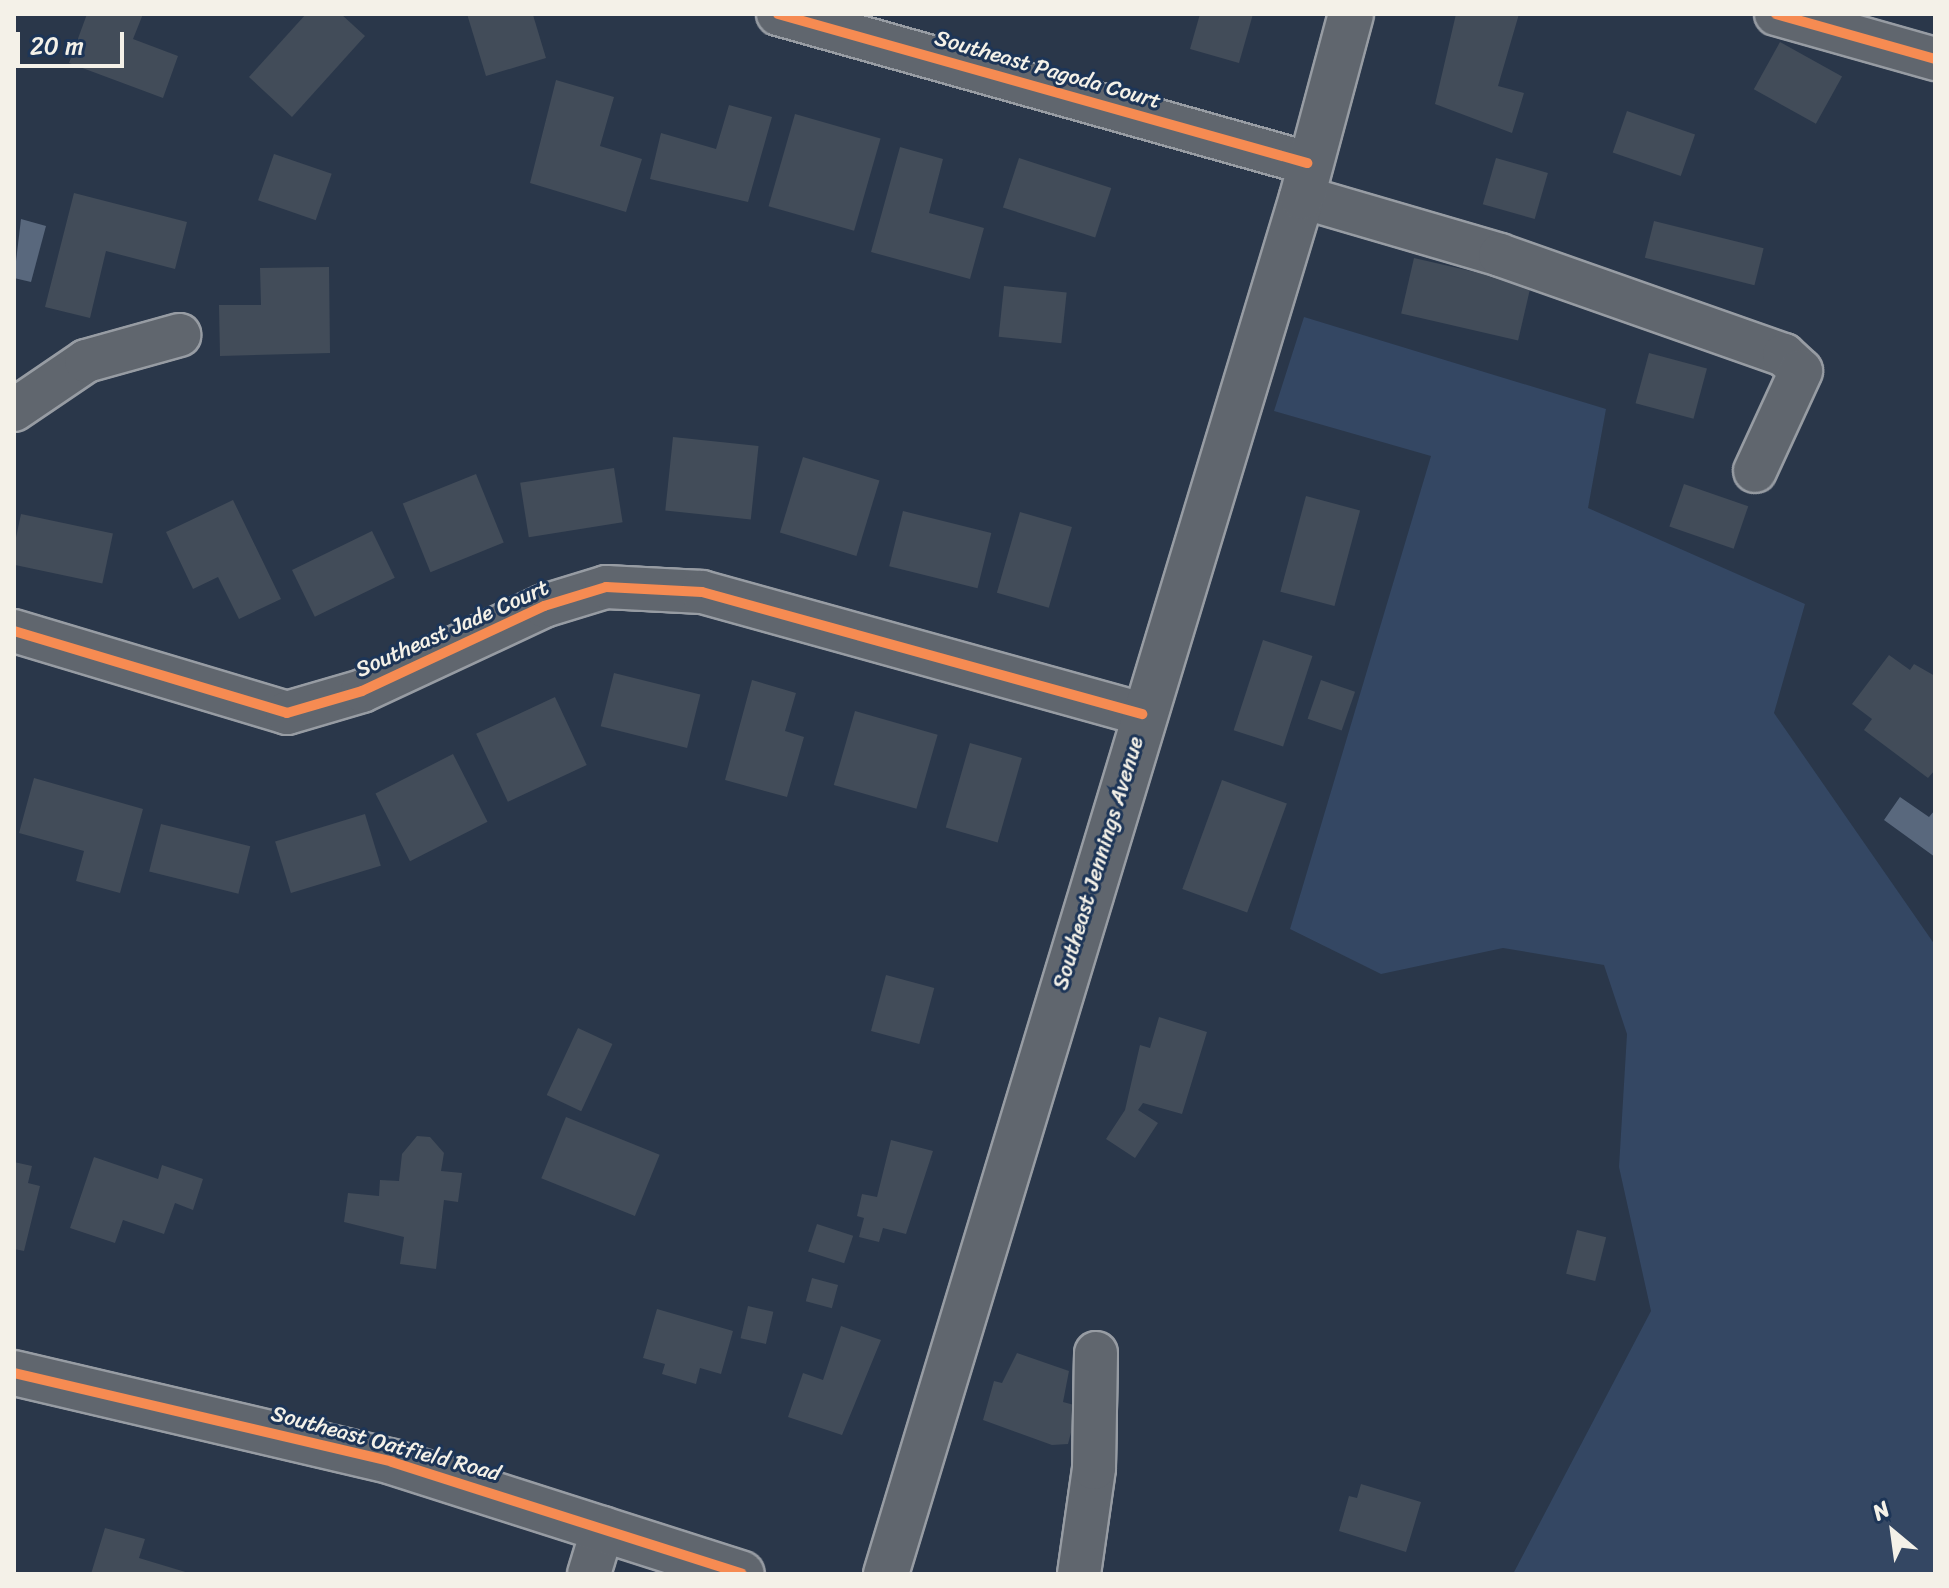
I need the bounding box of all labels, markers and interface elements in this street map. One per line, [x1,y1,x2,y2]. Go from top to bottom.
scale bar [20,16,128,66]
street label: Southeast Pagoda Court [932,24,1164,114]
text: 20 m [30,25,84,67]
street label: Southeast Jade Court [351,573,553,683]
street label: Southeast Jennings Avenue [1047,733,1149,993]
street label: Southeast Oatfield Road [268,1400,504,1486]
text: N [1865,1490,1897,1531]
north arrow [1853,1492,1933,1572]

